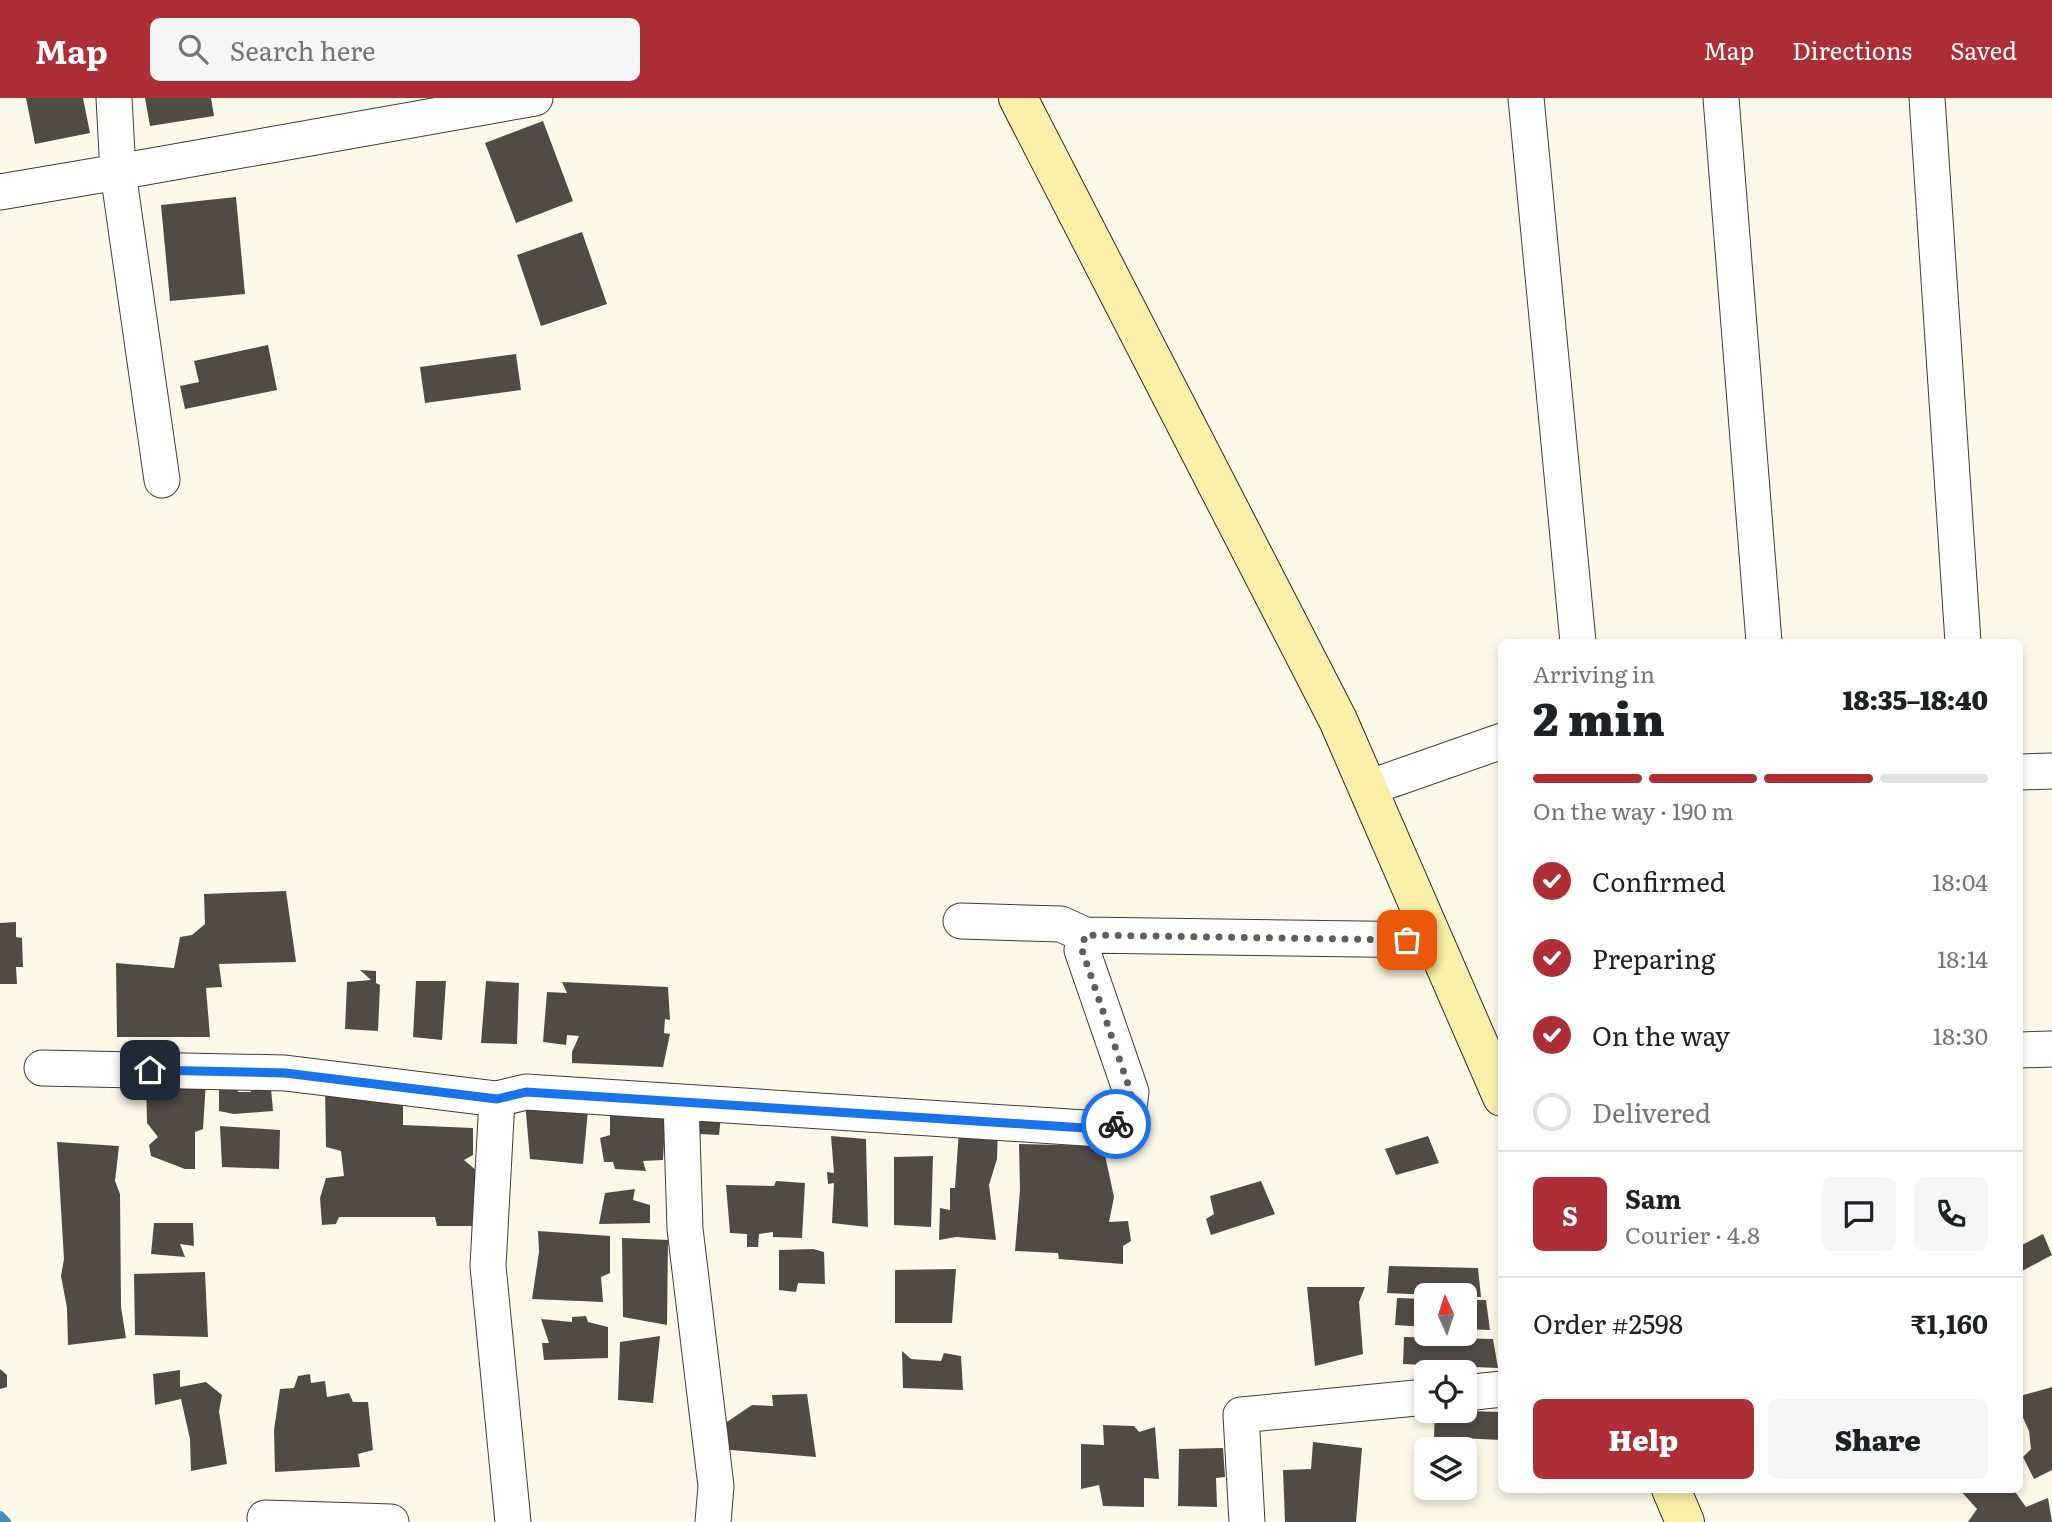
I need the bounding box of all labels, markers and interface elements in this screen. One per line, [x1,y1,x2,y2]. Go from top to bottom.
search box [150,18,640,81]
text: Map [35,25,108,74]
icon: search [174,30,212,68]
text: Search here [230,30,376,69]
text: Map [1703,32,1754,67]
text: Directions [1792,32,1912,67]
text: Saved [1950,32,2017,67]
text: Arriving in [1533,656,1655,690]
text: 18:35–18:40 [1843,679,1988,718]
text: 2 min [1533,682,1665,750]
text: On the way · 190 m [1533,793,1734,827]
text: Confirmed [1592,861,1726,900]
icon: check [1533,862,1571,900]
text: 18:04 [1932,864,1988,898]
pin [1377,910,1437,970]
icon: bag [1388,921,1426,959]
text: Preparing [1592,938,1715,977]
icon: check [1533,939,1571,977]
text: 18:14 [1937,941,1988,975]
text: On the way [1592,1015,1730,1054]
icon: check [1533,1016,1571,1054]
text: 18:30 [1933,1018,1988,1052]
pin [120,1040,180,1100]
icon: home [131,1051,169,1089]
courier [1081,1089,1151,1159]
text: Delivered [1592,1092,1711,1131]
icon: bike [1097,1105,1135,1143]
button: chat [1822,1177,1896,1251]
button: phone [1914,1177,1988,1251]
text: Sam [1625,1178,1681,1217]
text: S [1562,1195,1578,1234]
text: Courier · 4.8 [1625,1217,1760,1251]
north arrow [1414,1283,1477,1346]
map controls [1414,1283,1477,1500]
text: Order #2598 [1533,1303,1683,1342]
text: ₹1,160 [1911,1303,1988,1342]
button: locate [1414,1360,1477,1423]
button: Help [1533,1399,1754,1479]
button: Share [1768,1399,1988,1479]
button: layers [1414,1437,1477,1500]

